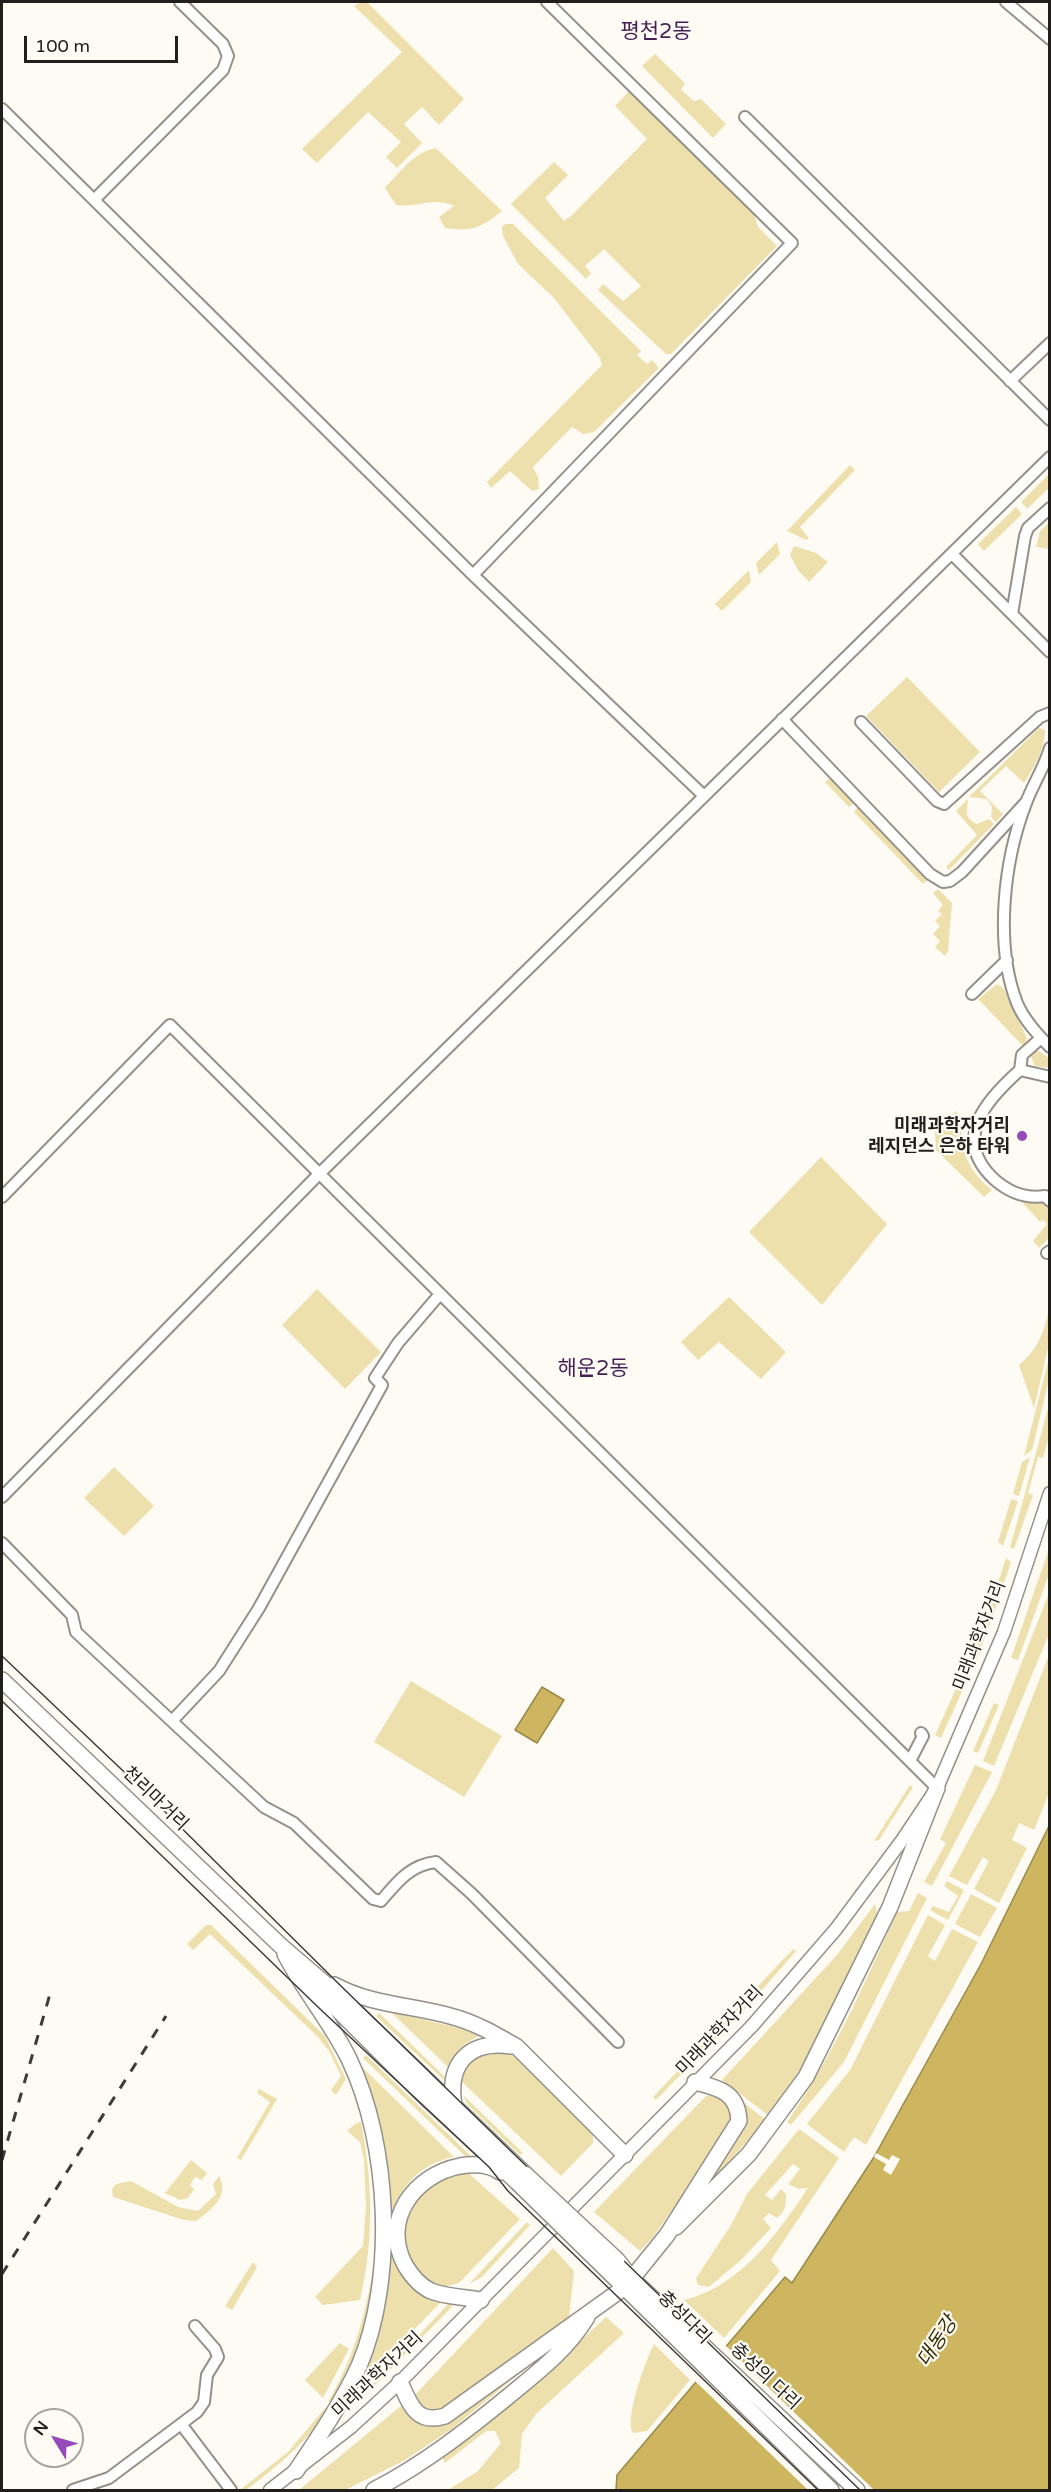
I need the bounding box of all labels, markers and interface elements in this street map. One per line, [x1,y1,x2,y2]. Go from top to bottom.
district label: 평천2동 [620,19,692,45]
scale bar [27,24,182,62]
text: 100 m [35,35,90,57]
place label: 미래과학자거리 레지던스 은하 타워 [868,1115,1010,1158]
marker: 미래과학자거리 레지던스 은하 타워 [1015,1129,1029,1143]
district label: 해운2동 [557,1356,629,1382]
street label: 미래과학자거리 [949,1578,1011,1694]
street label: 천리마거리 [118,1762,192,1836]
street label: 미래과학자거리 [672,1982,768,2080]
street label: 충성다리 [653,2287,715,2349]
water label: 대동강 [913,2312,963,2372]
street label: 미래과학자거리 [328,2328,428,2422]
street label: 충성의 다리 [726,2339,804,2415]
north arrow [24,2408,84,2468]
text: N [29,2417,53,2440]

